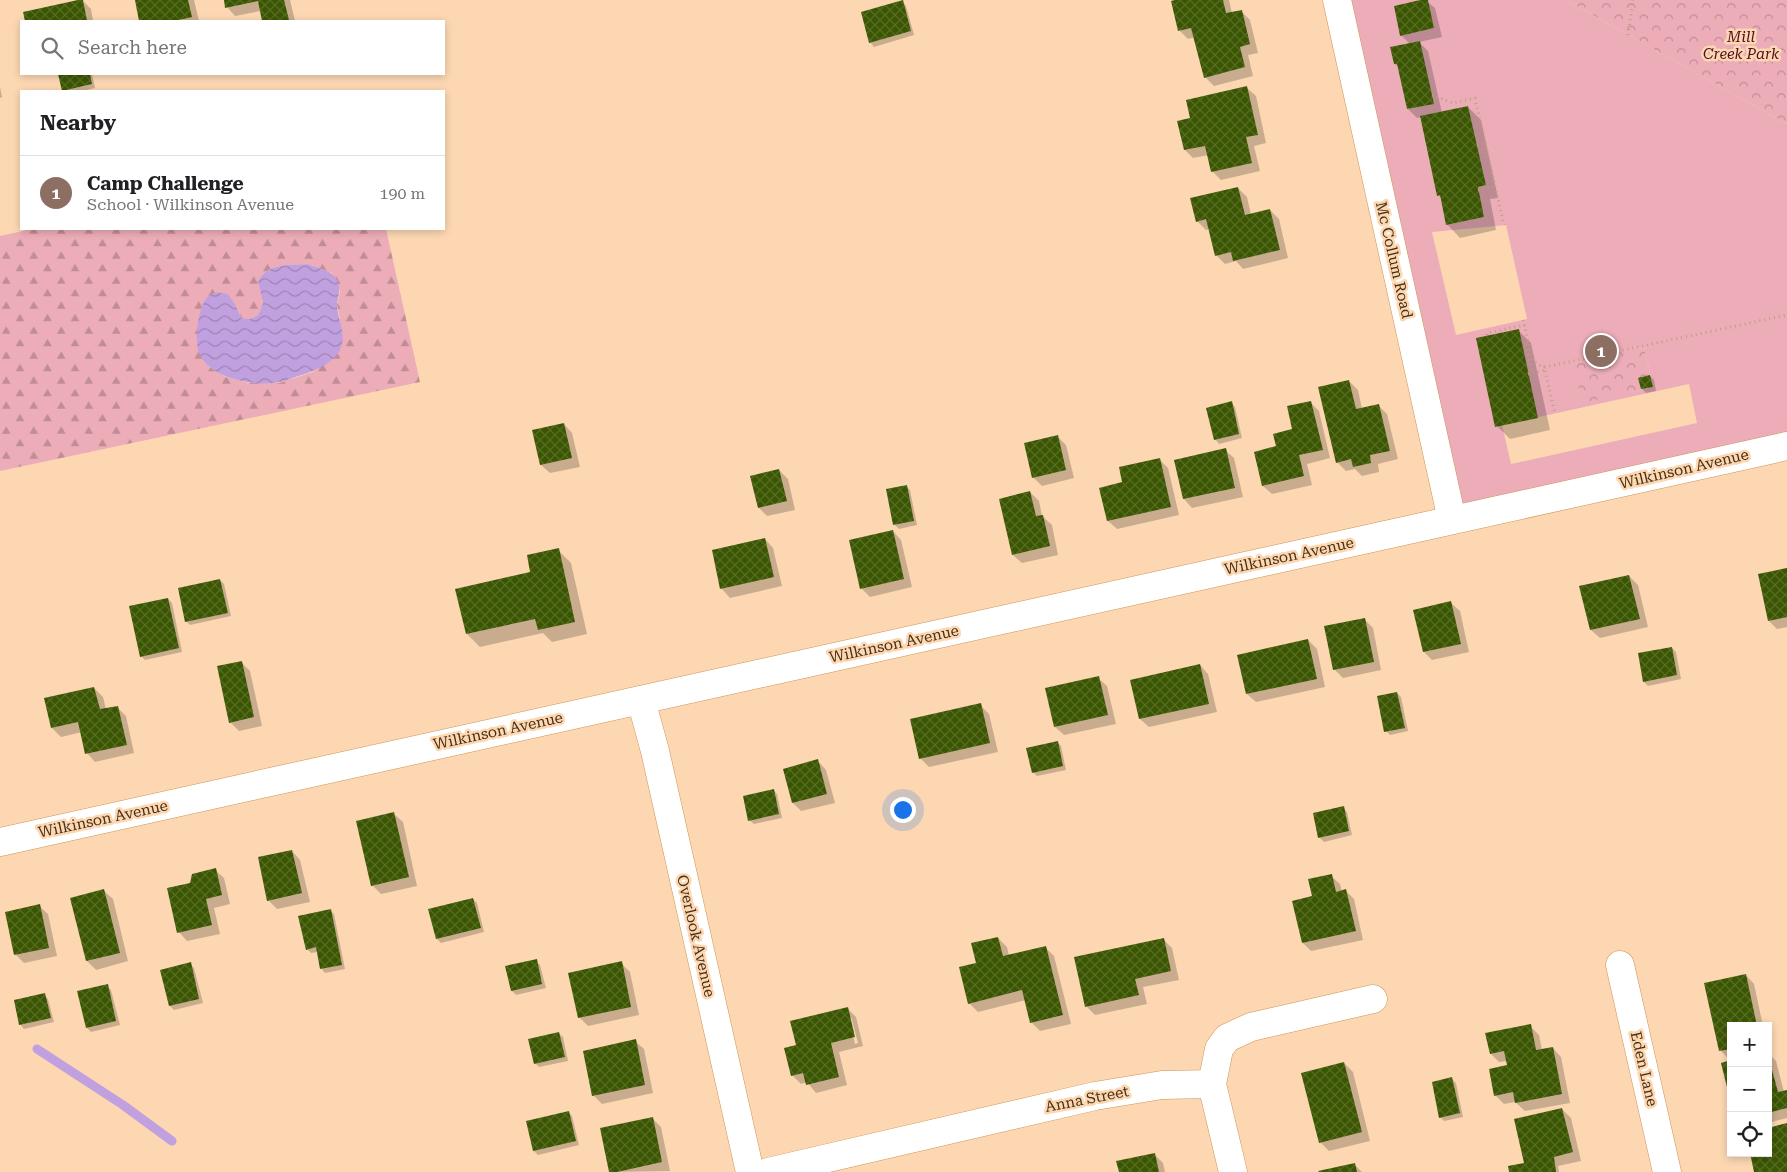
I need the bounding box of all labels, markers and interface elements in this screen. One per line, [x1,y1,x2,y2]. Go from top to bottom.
search box [20,20,445,75]
park label: Mill Creek Park [1703,28,1780,63]
icon: search [38,34,66,62]
text: Search here [78,36,187,59]
text: Nearby [40,111,116,135]
text: Camp Challenge [87,172,244,195]
text: 1 [52,184,60,203]
text: 190 m [379,184,425,203]
text: School · Wilkinson Avenue [87,195,294,214]
street label: Mc Collum Road [1372,200,1416,321]
pin: 1 [1585,332,1617,370]
street label: Wilkinson Avenue [1618,445,1750,493]
street label: Wilkinson Avenue [1223,533,1355,579]
street label: Wilkinson Avenue [828,621,960,667]
street label: Wilkinson Avenue [432,708,564,754]
street label: Wilkinson Avenue [37,796,169,842]
your location [890,797,916,823]
street label: Overlook Avenue [673,873,719,999]
map controls [1727,1022,1772,1157]
button: + [1727,1022,1772,1067]
street label: Eden Lane [1627,1030,1661,1108]
button: − [1727,1067,1772,1112]
street label: Anna Street [1044,1082,1131,1116]
button: locate [1727,1112,1772,1157]

